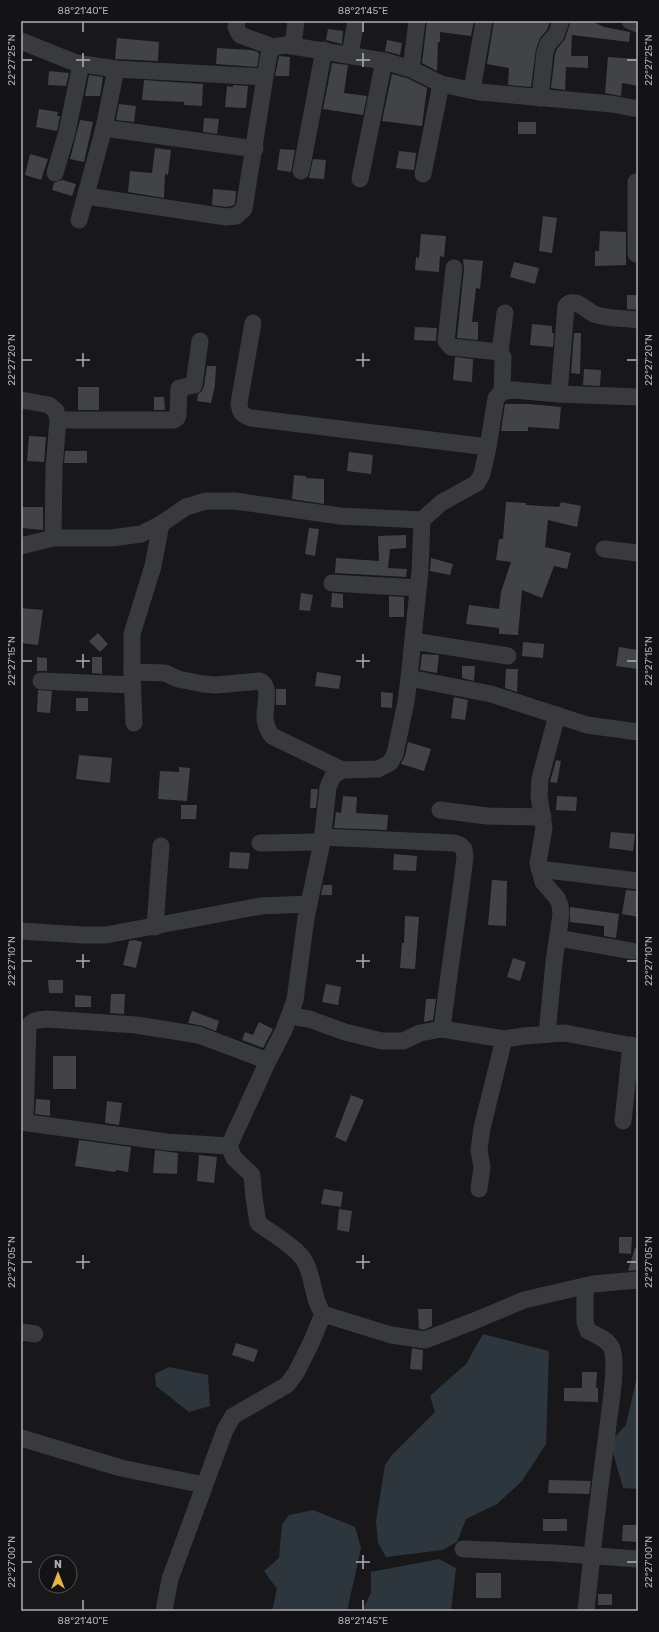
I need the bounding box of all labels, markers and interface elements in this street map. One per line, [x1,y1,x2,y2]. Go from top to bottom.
text: 88°21'40"E [58,5,108,17]
text: 88°21'45"E [338,5,388,17]
text: 22°27'25"N [6,34,18,86]
text: 22°27'25"N [643,34,655,86]
text: 22°27'20"N [6,334,18,386]
text: 22°27'20"N [643,334,655,386]
text: 22°27'15"N [6,636,18,686]
text: 22°27'15"N [643,636,655,686]
text: 22°27'10"N [6,936,18,986]
text: 22°27'10"N [643,936,655,986]
text: 22°27'05"N [6,1236,18,1288]
text: 22°27'05"N [643,1236,655,1288]
text: 22°27'00"N [6,1536,18,1588]
text: 22°27'00"N [643,1536,655,1588]
north arrow [38,1554,78,1594]
text: N [54,1558,62,1571]
text: 88°21'40"E [58,1615,108,1627]
text: 88°21'45"E [338,1615,388,1627]

